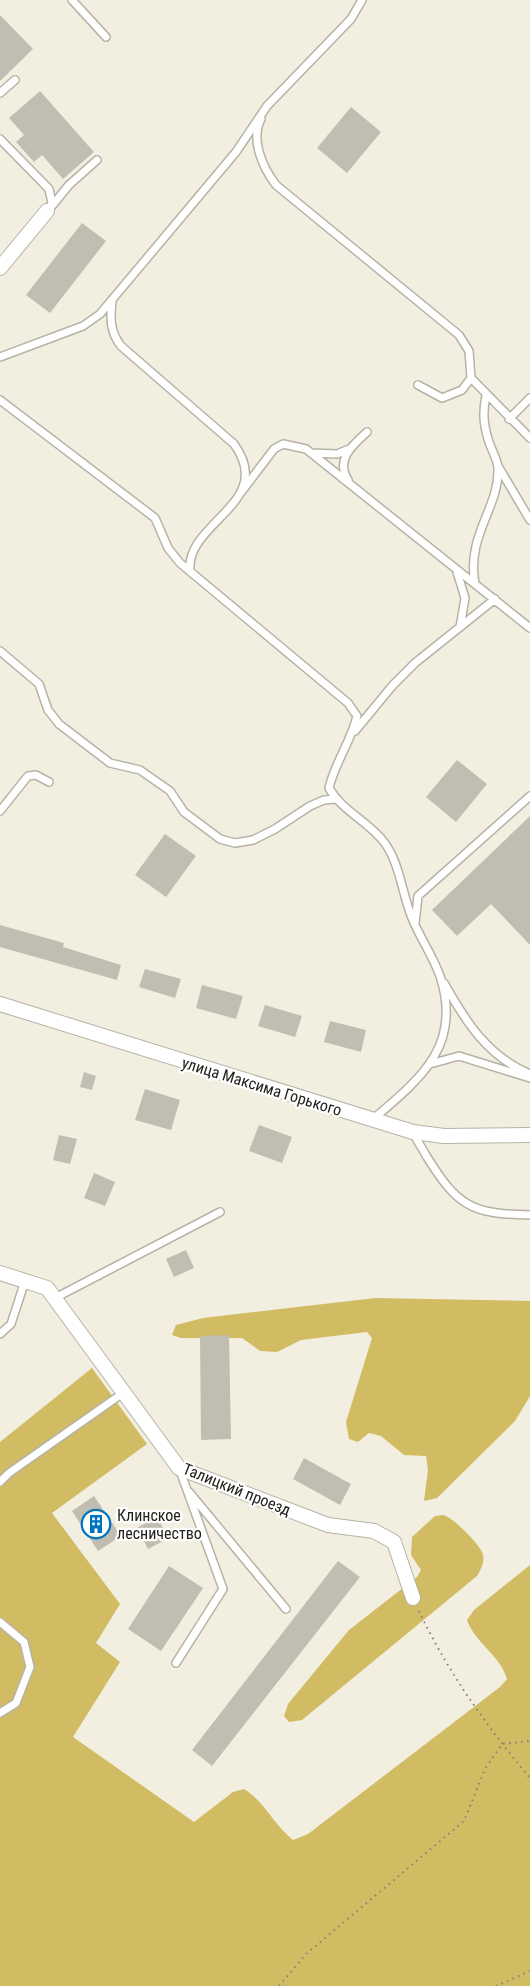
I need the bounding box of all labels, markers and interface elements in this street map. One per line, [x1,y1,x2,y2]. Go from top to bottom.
street label: улица Максима Горького [180,1053,344,1120]
street label: Талицкий проезд [180,1459,294,1520]
place label: Клинское лесничество [117,1506,202,1543]
building icon: Клинское лесничество [80,1508,112,1540]

